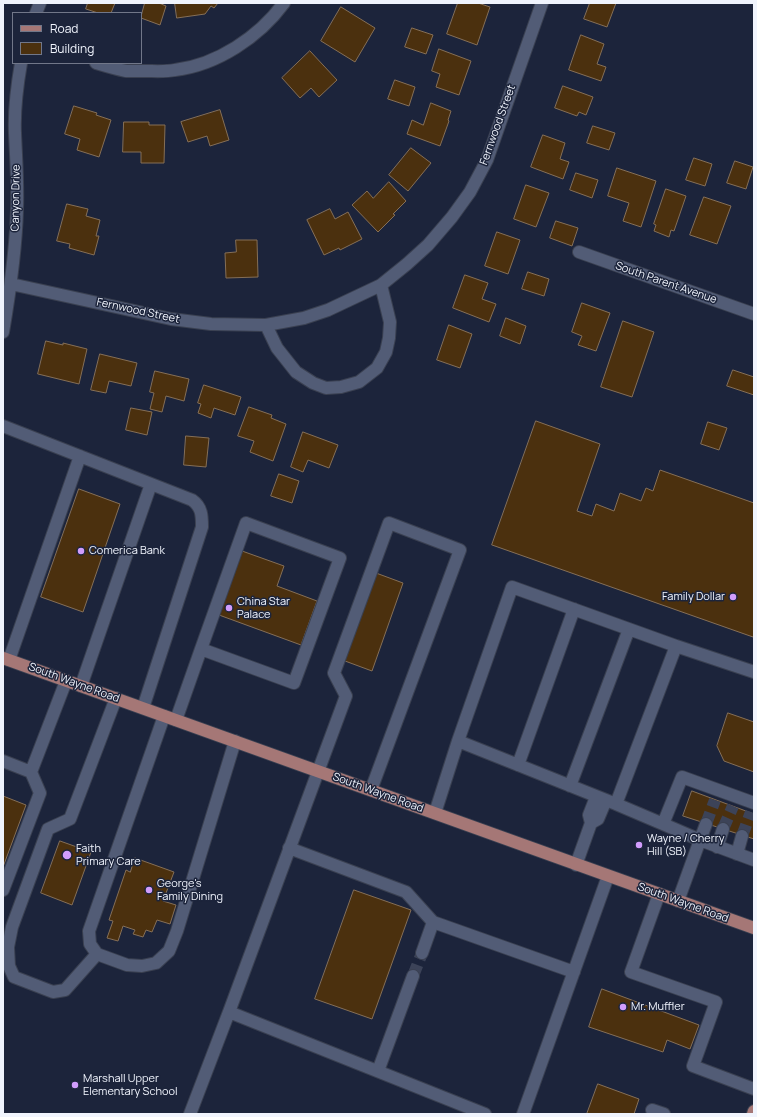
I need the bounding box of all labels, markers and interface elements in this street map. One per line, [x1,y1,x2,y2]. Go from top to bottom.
legend [12,12,142,64]
text: Road [50,20,78,37]
text: Building [50,40,94,57]
street label: Fernwood Street [477,83,519,167]
street label: Canyon Drive [9,164,23,232]
street label: South Parent Avenue [614,259,718,307]
street label: Fernwood Street [95,296,181,326]
place label: Comerica Bank [89,544,165,558]
marker: Comerica Bank [76,546,86,556]
place label: Family Dollar [662,590,725,604]
marker: Family Dollar [728,592,738,602]
place label: China Star Palace [237,595,290,621]
marker: China Star Palace [224,603,234,613]
street label: South Wayne Road [27,660,121,706]
street label: South Wayne Road [331,770,425,816]
place label: Wayne / Cherry Hill (SB) [647,832,724,858]
marker: Wayne / Cherry Hill (SB) [634,840,644,850]
place label: Faith Primary Care [76,842,141,868]
marker: Faith Primary Care [61,849,73,861]
place label: George's Family Dining [157,877,223,903]
street label: South Wayne Road [636,880,730,926]
marker: George's Family Dining [144,885,154,895]
place label: Mr. Muffler [631,1000,685,1014]
marker: Mr. Muffler [618,1002,628,1012]
place label: Marshall Upper Elementary School [83,1072,178,1098]
marker: Marshall Upper Elementary School [70,1080,80,1090]

